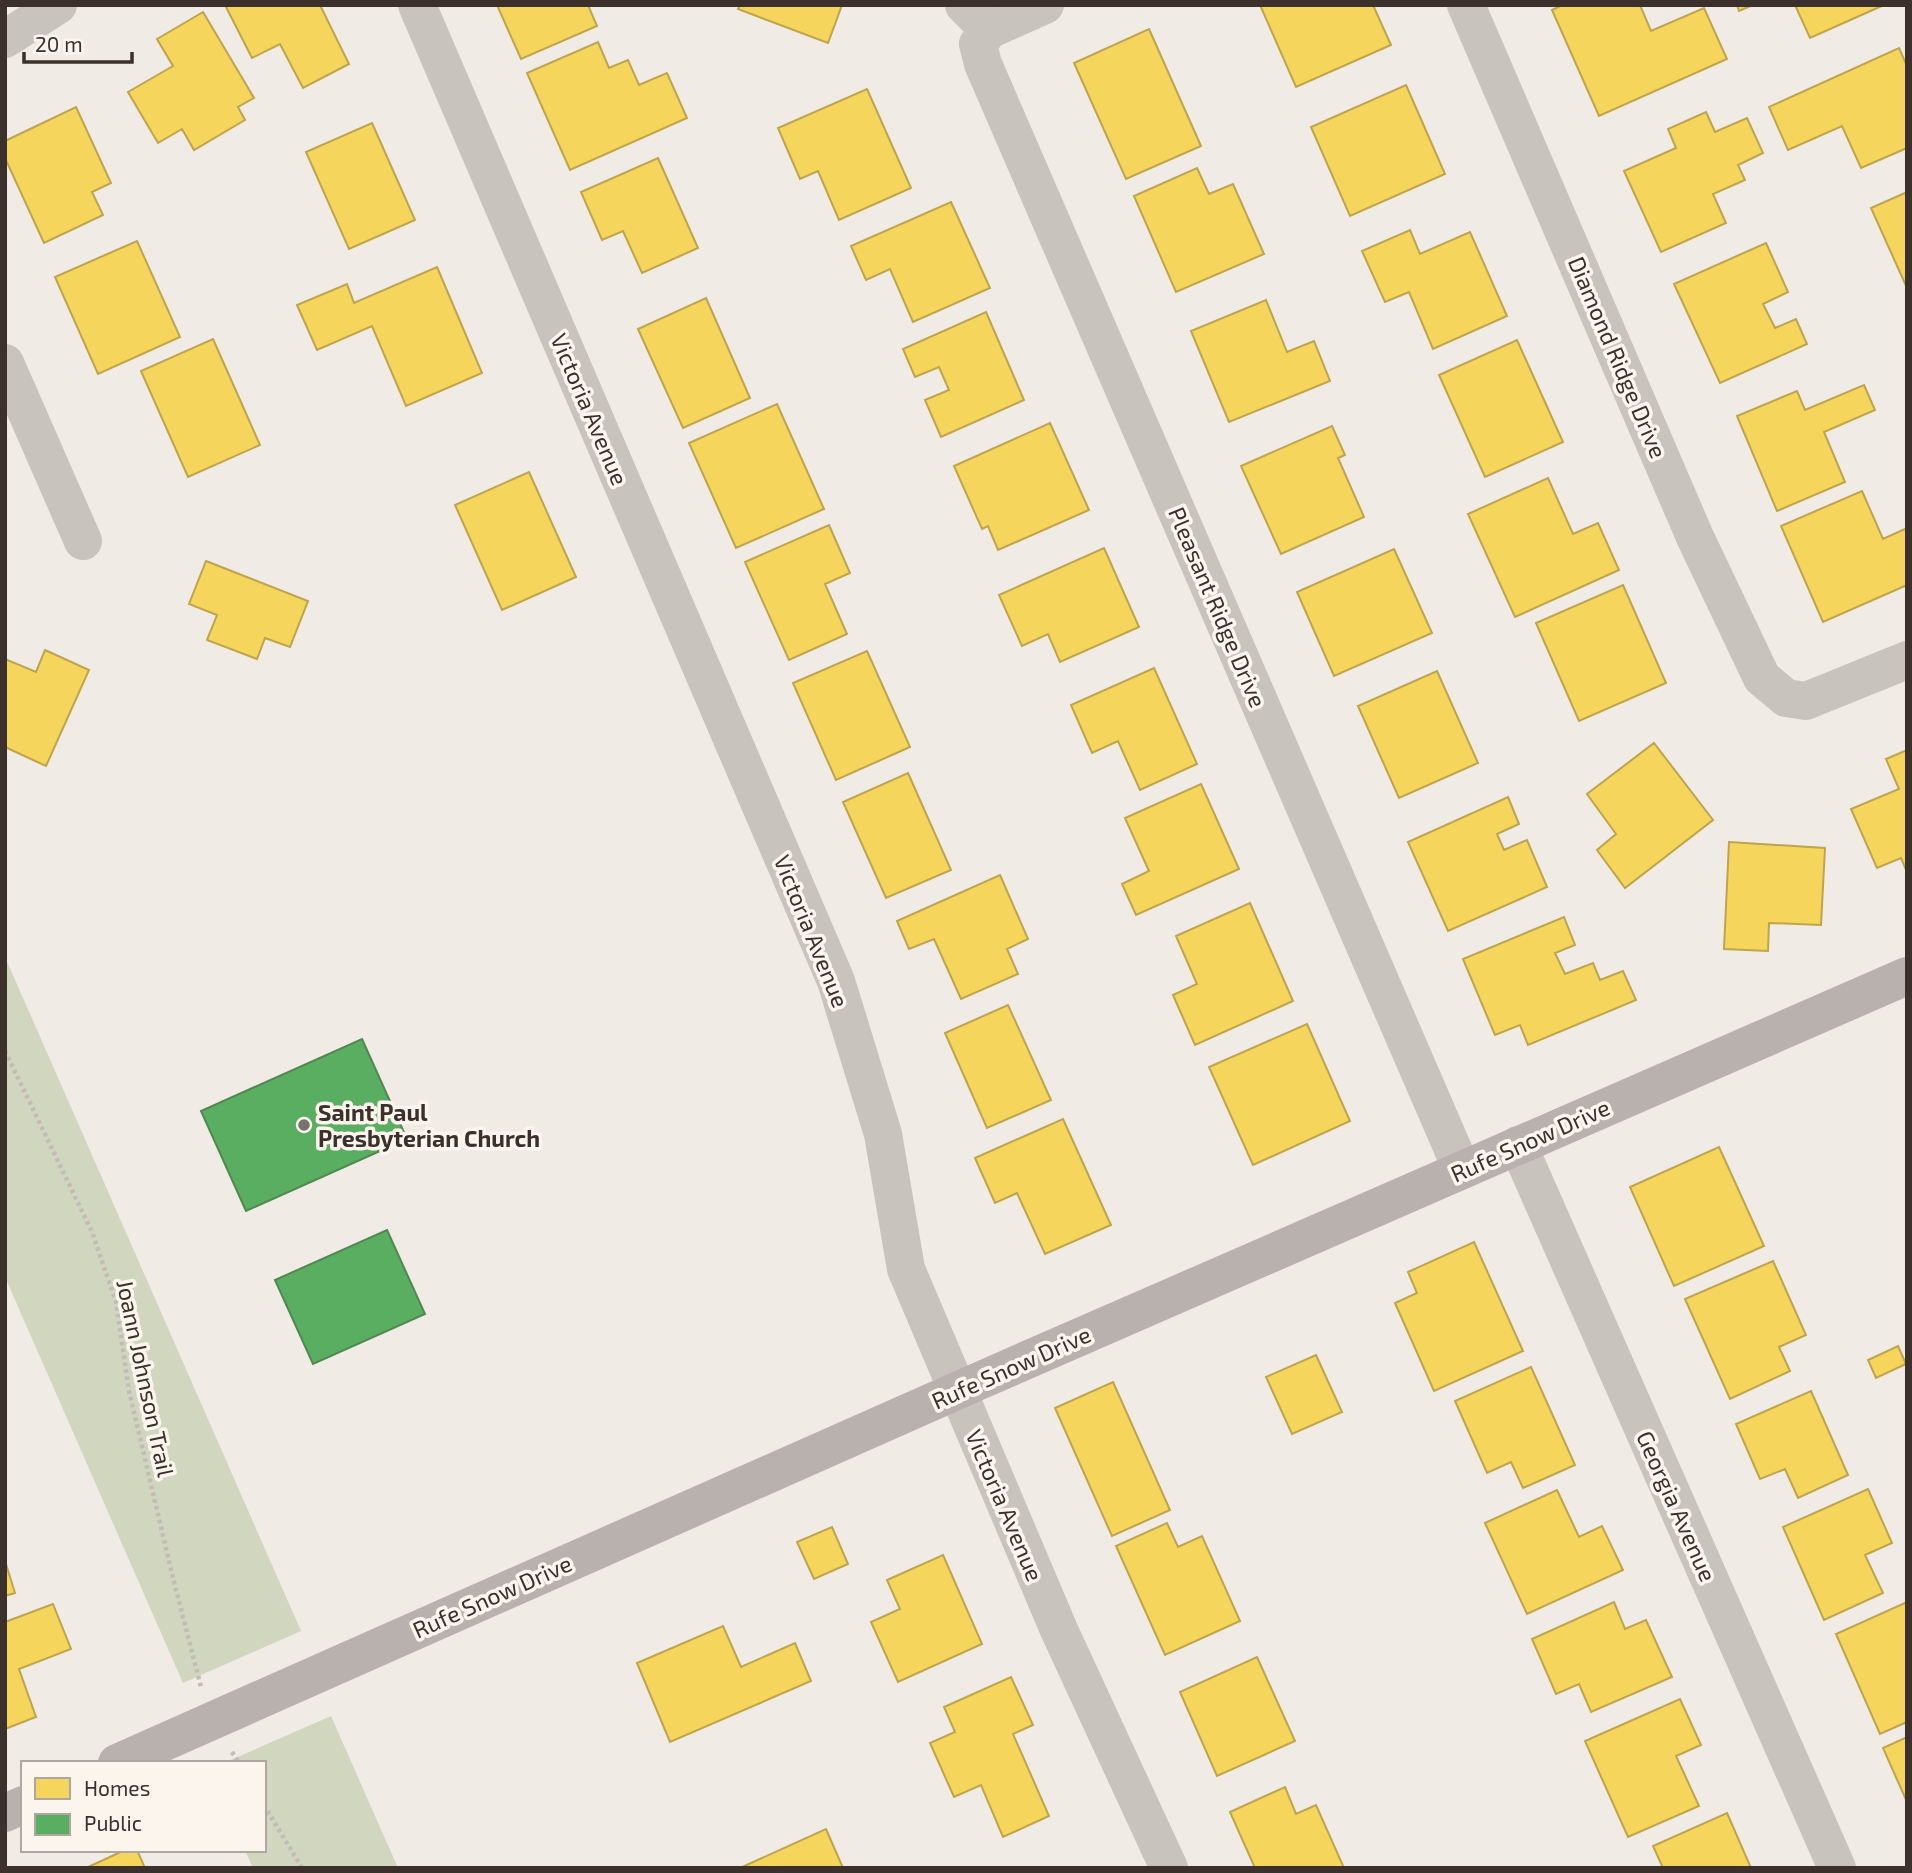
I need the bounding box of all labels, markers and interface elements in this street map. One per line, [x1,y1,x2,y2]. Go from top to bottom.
scale bar [24,21,133,65]
text: 20 m [35,31,83,56]
street label: Diamond Ridge Drive [1563,252,1673,462]
street label: Victoria Avenue [545,329,635,489]
street label: Pleasant Ridge Drive [1163,503,1273,711]
street label: Victoria Avenue [769,851,855,1011]
street label: Rufe Snow Drive [1446,1092,1614,1188]
place label: Saint Paul Presbyterian Church [318,1098,540,1152]
marker: Saint Paul Presbyterian Church [296,1117,312,1133]
street label: Joann Johnson Trail [111,1277,181,1479]
street label: Rufe Snow Drive [927,1319,1095,1415]
street label: Victoria Avenue [960,1425,1050,1585]
street label: Georgia Avenue [1631,1426,1723,1586]
street label: Rufe Snow Drive [408,1548,576,1644]
legend [21,1761,266,1852]
text: Homes [84,1775,150,1800]
text: Public [84,1810,142,1835]

